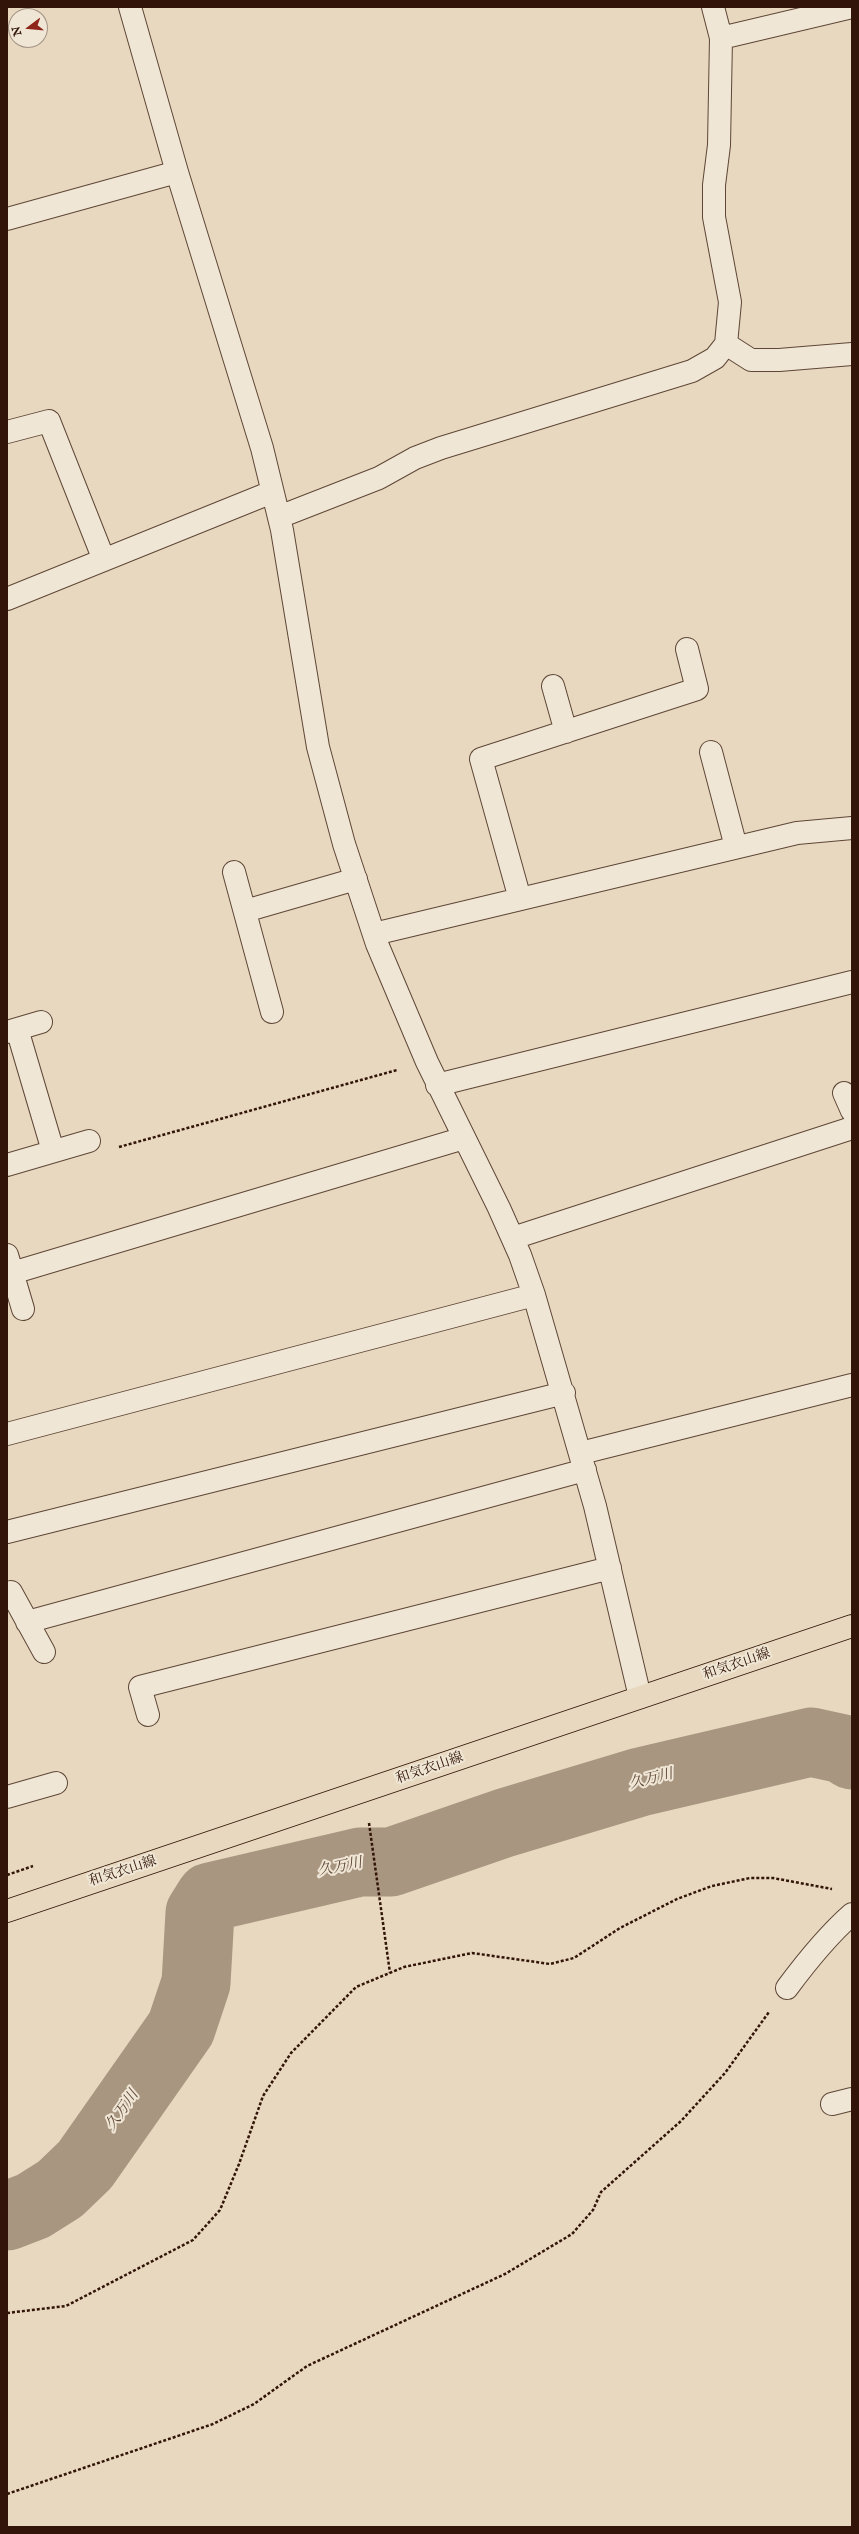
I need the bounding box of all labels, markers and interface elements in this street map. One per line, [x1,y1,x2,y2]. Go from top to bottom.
north arrow [8,8,48,48]
text: N [9,25,25,38]
street label: 和気衣山線 [701,1646,773,1684]
street label: 和気衣山線 [394,1750,466,1788]
water label: 久万川 [627,1766,675,1794]
street label: 和気衣山線 [87,1853,159,1891]
water label: 久万川 [316,1855,364,1881]
water label: 久万川 [103,2087,143,2135]

